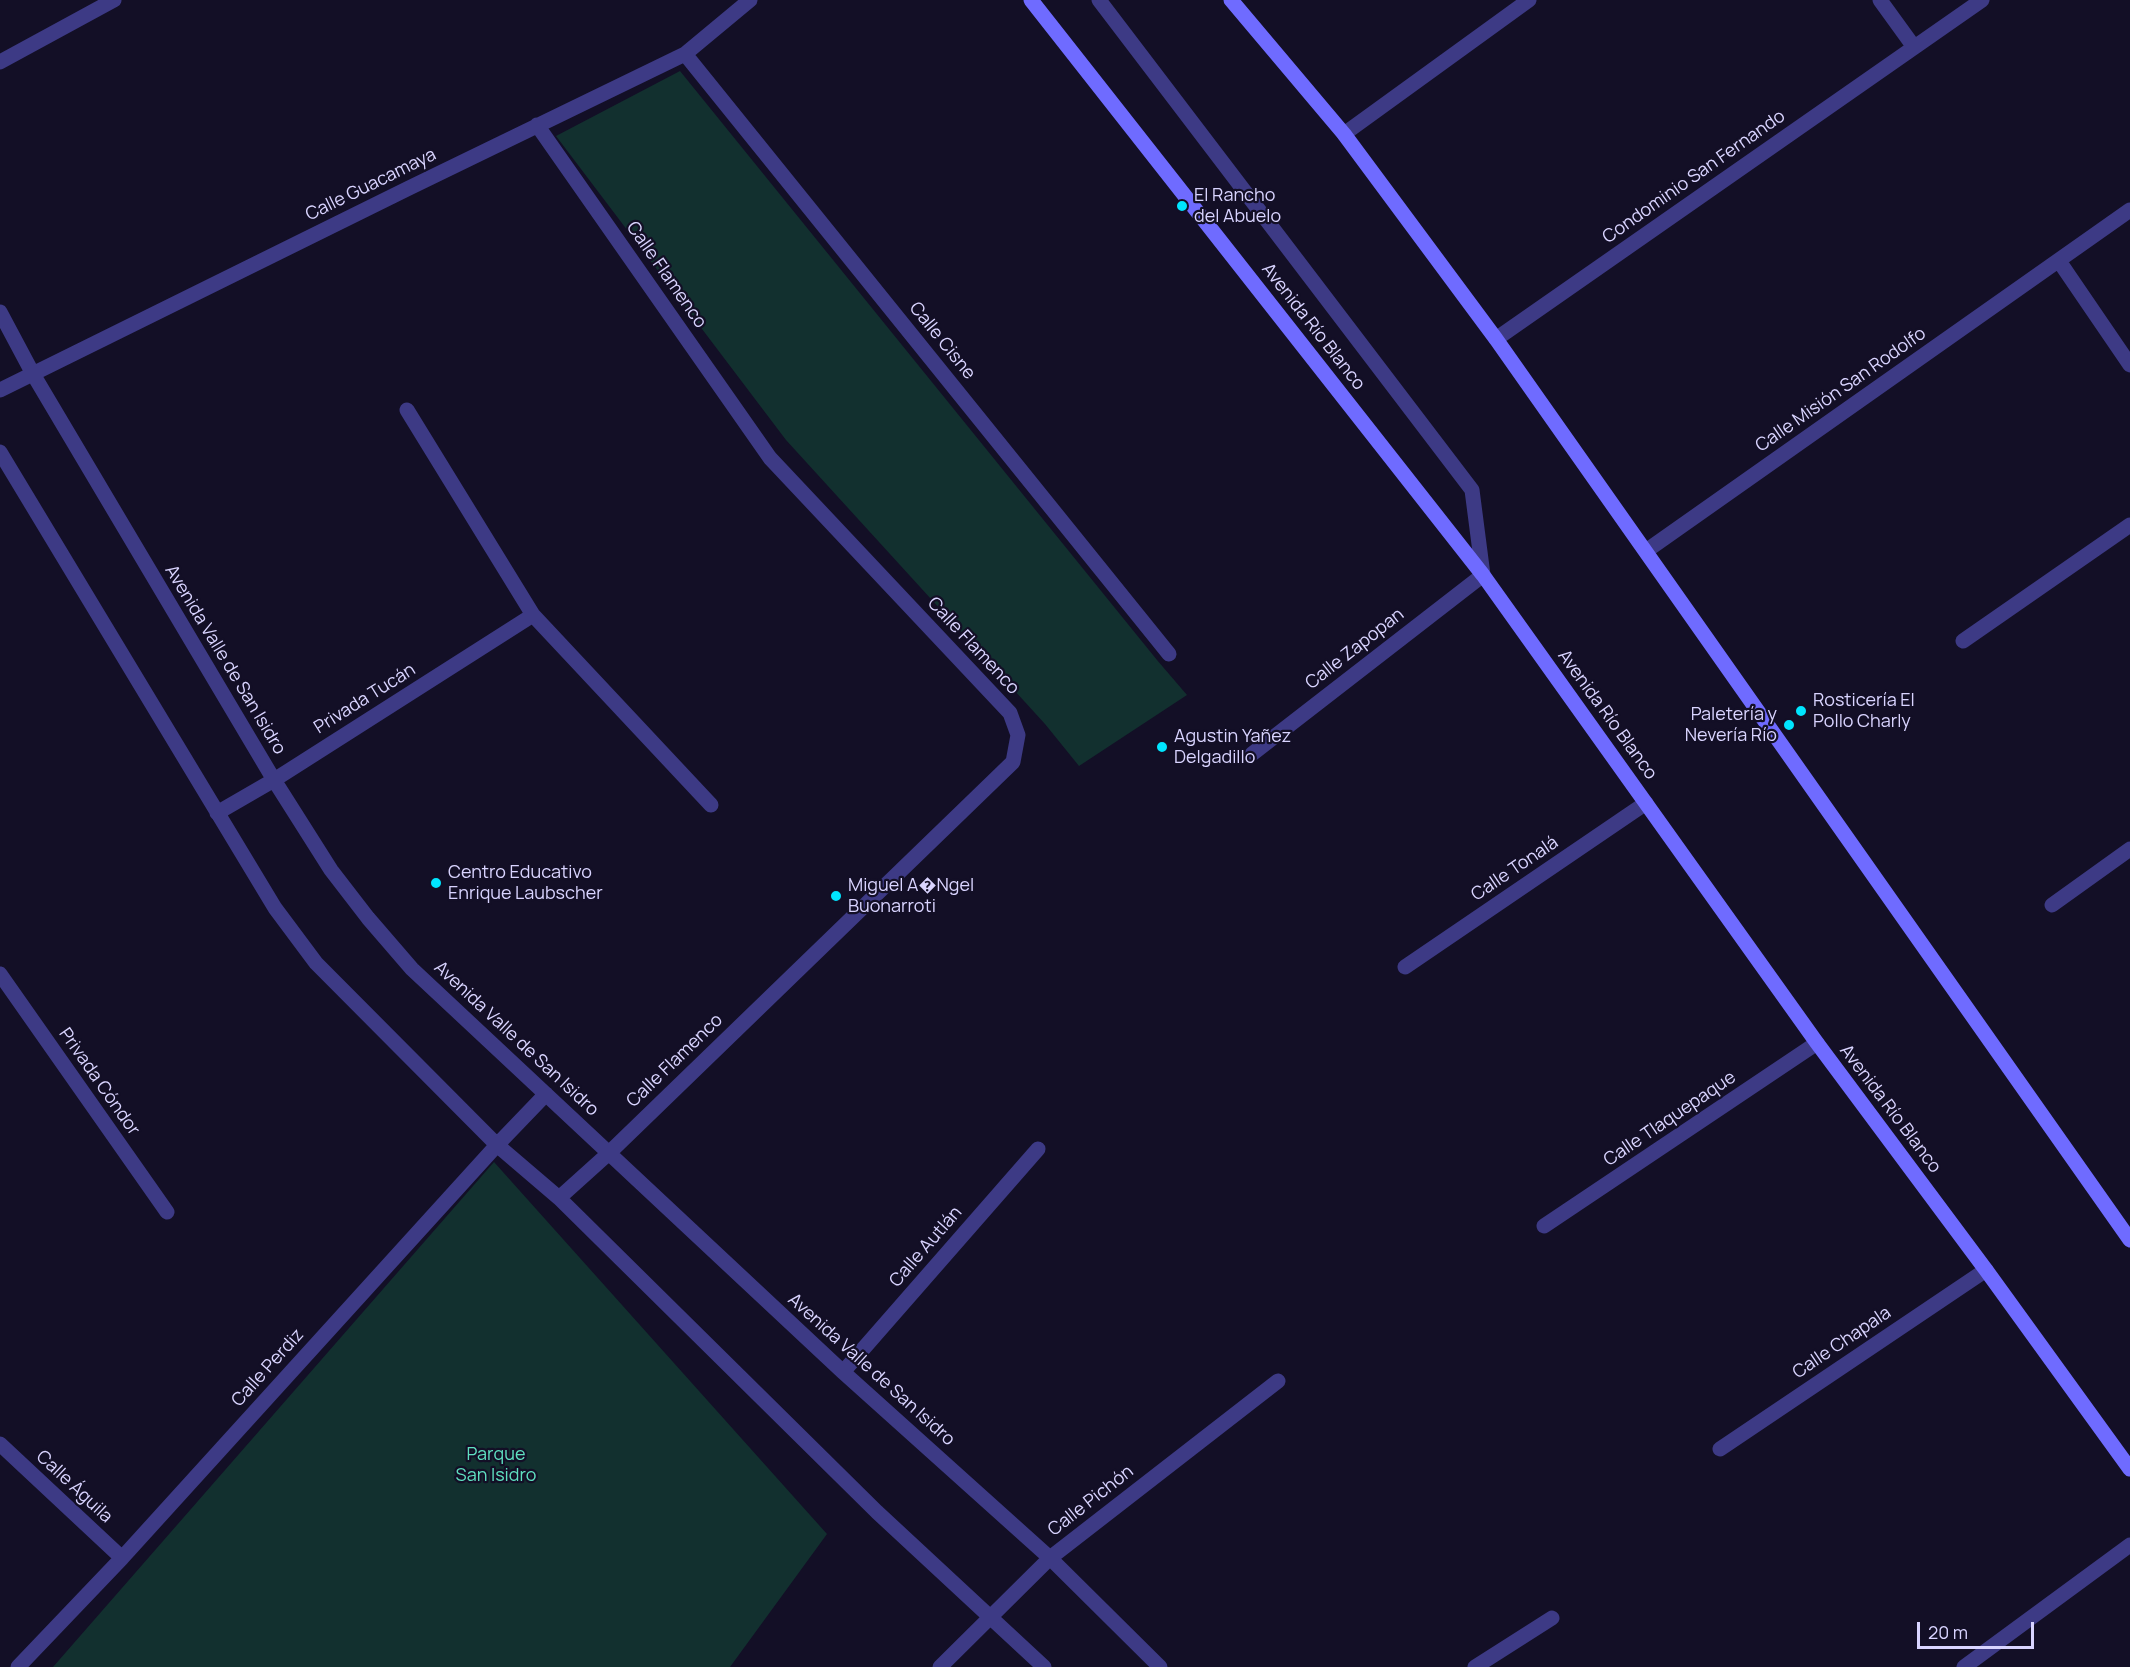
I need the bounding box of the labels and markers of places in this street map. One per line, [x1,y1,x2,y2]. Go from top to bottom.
place label: El Rancho del Abuelo [1194,185,1281,228]
marker: El Rancho del Abuelo [1175,199,1189,213]
place label: Rosticería El Pollo Charly [1813,690,1915,732]
place label: Paletería y Nevería Río [1685,704,1777,746]
marker: Rosticería El Pollo Charly [1794,704,1808,718]
marker: Paletería y Nevería Río [1782,718,1796,732]
place label: Agustin Yañez Delgadillo [1174,726,1291,768]
marker: Agustin Yañez Delgadillo [1155,740,1169,754]
place label: Centro Educativo Enrique Laubscher [448,862,603,904]
place label: Miguel A�Ngel Buonarroti [848,875,974,918]
marker: Centro Educativo Enrique Laubscher [429,876,443,890]
marker: Miguel A�Ngel Buonarroti [829,889,843,903]

